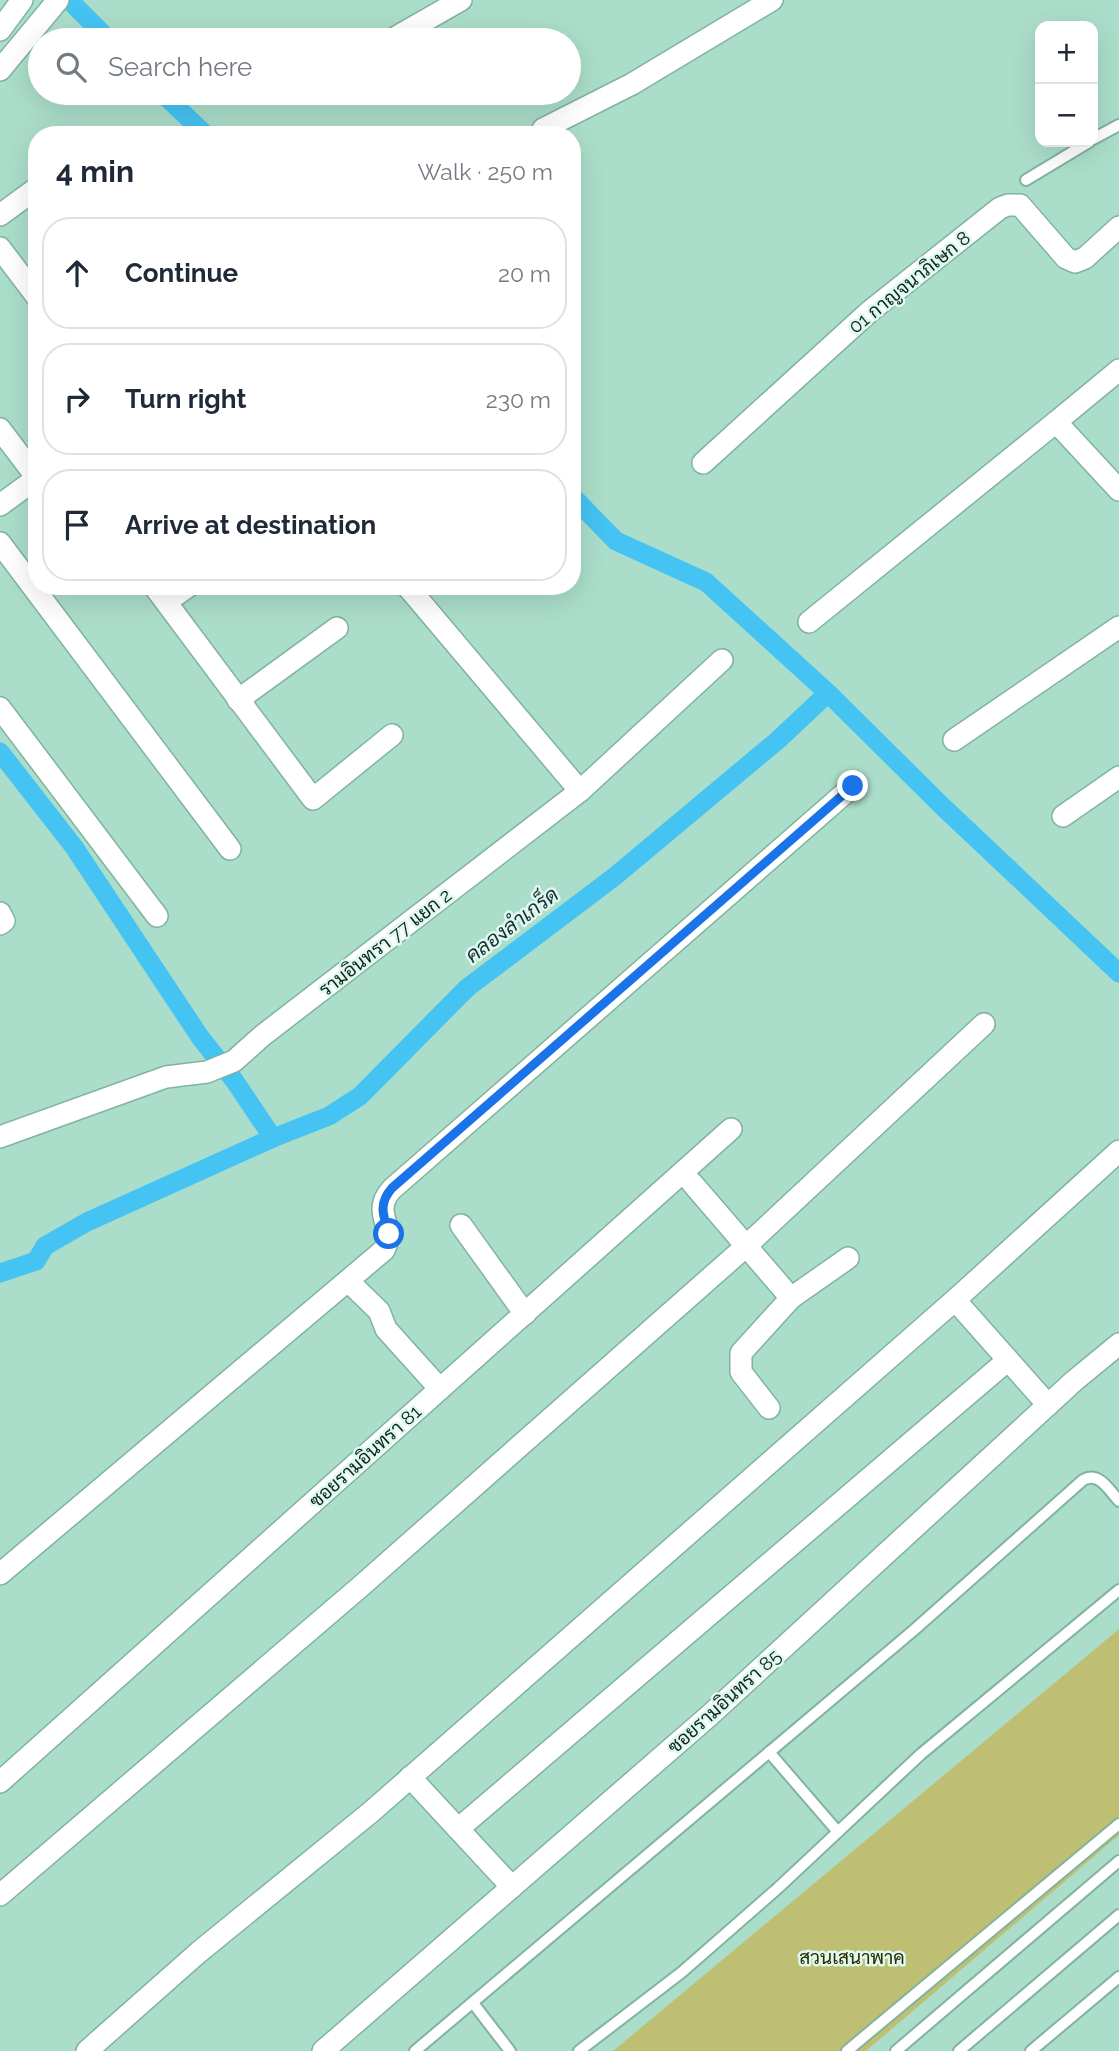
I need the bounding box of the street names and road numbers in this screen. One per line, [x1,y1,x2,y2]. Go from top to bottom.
street label: 01 กาญจนาภิเษก 8 [844,226,975,339]
street label: รามอินทรา 77 แยก 2 [314,884,456,1000]
street label: ซอยรามอินทรา 81 [305,1400,425,1512]
street label: ซอยรามอินทรา 85 [663,1645,785,1757]

